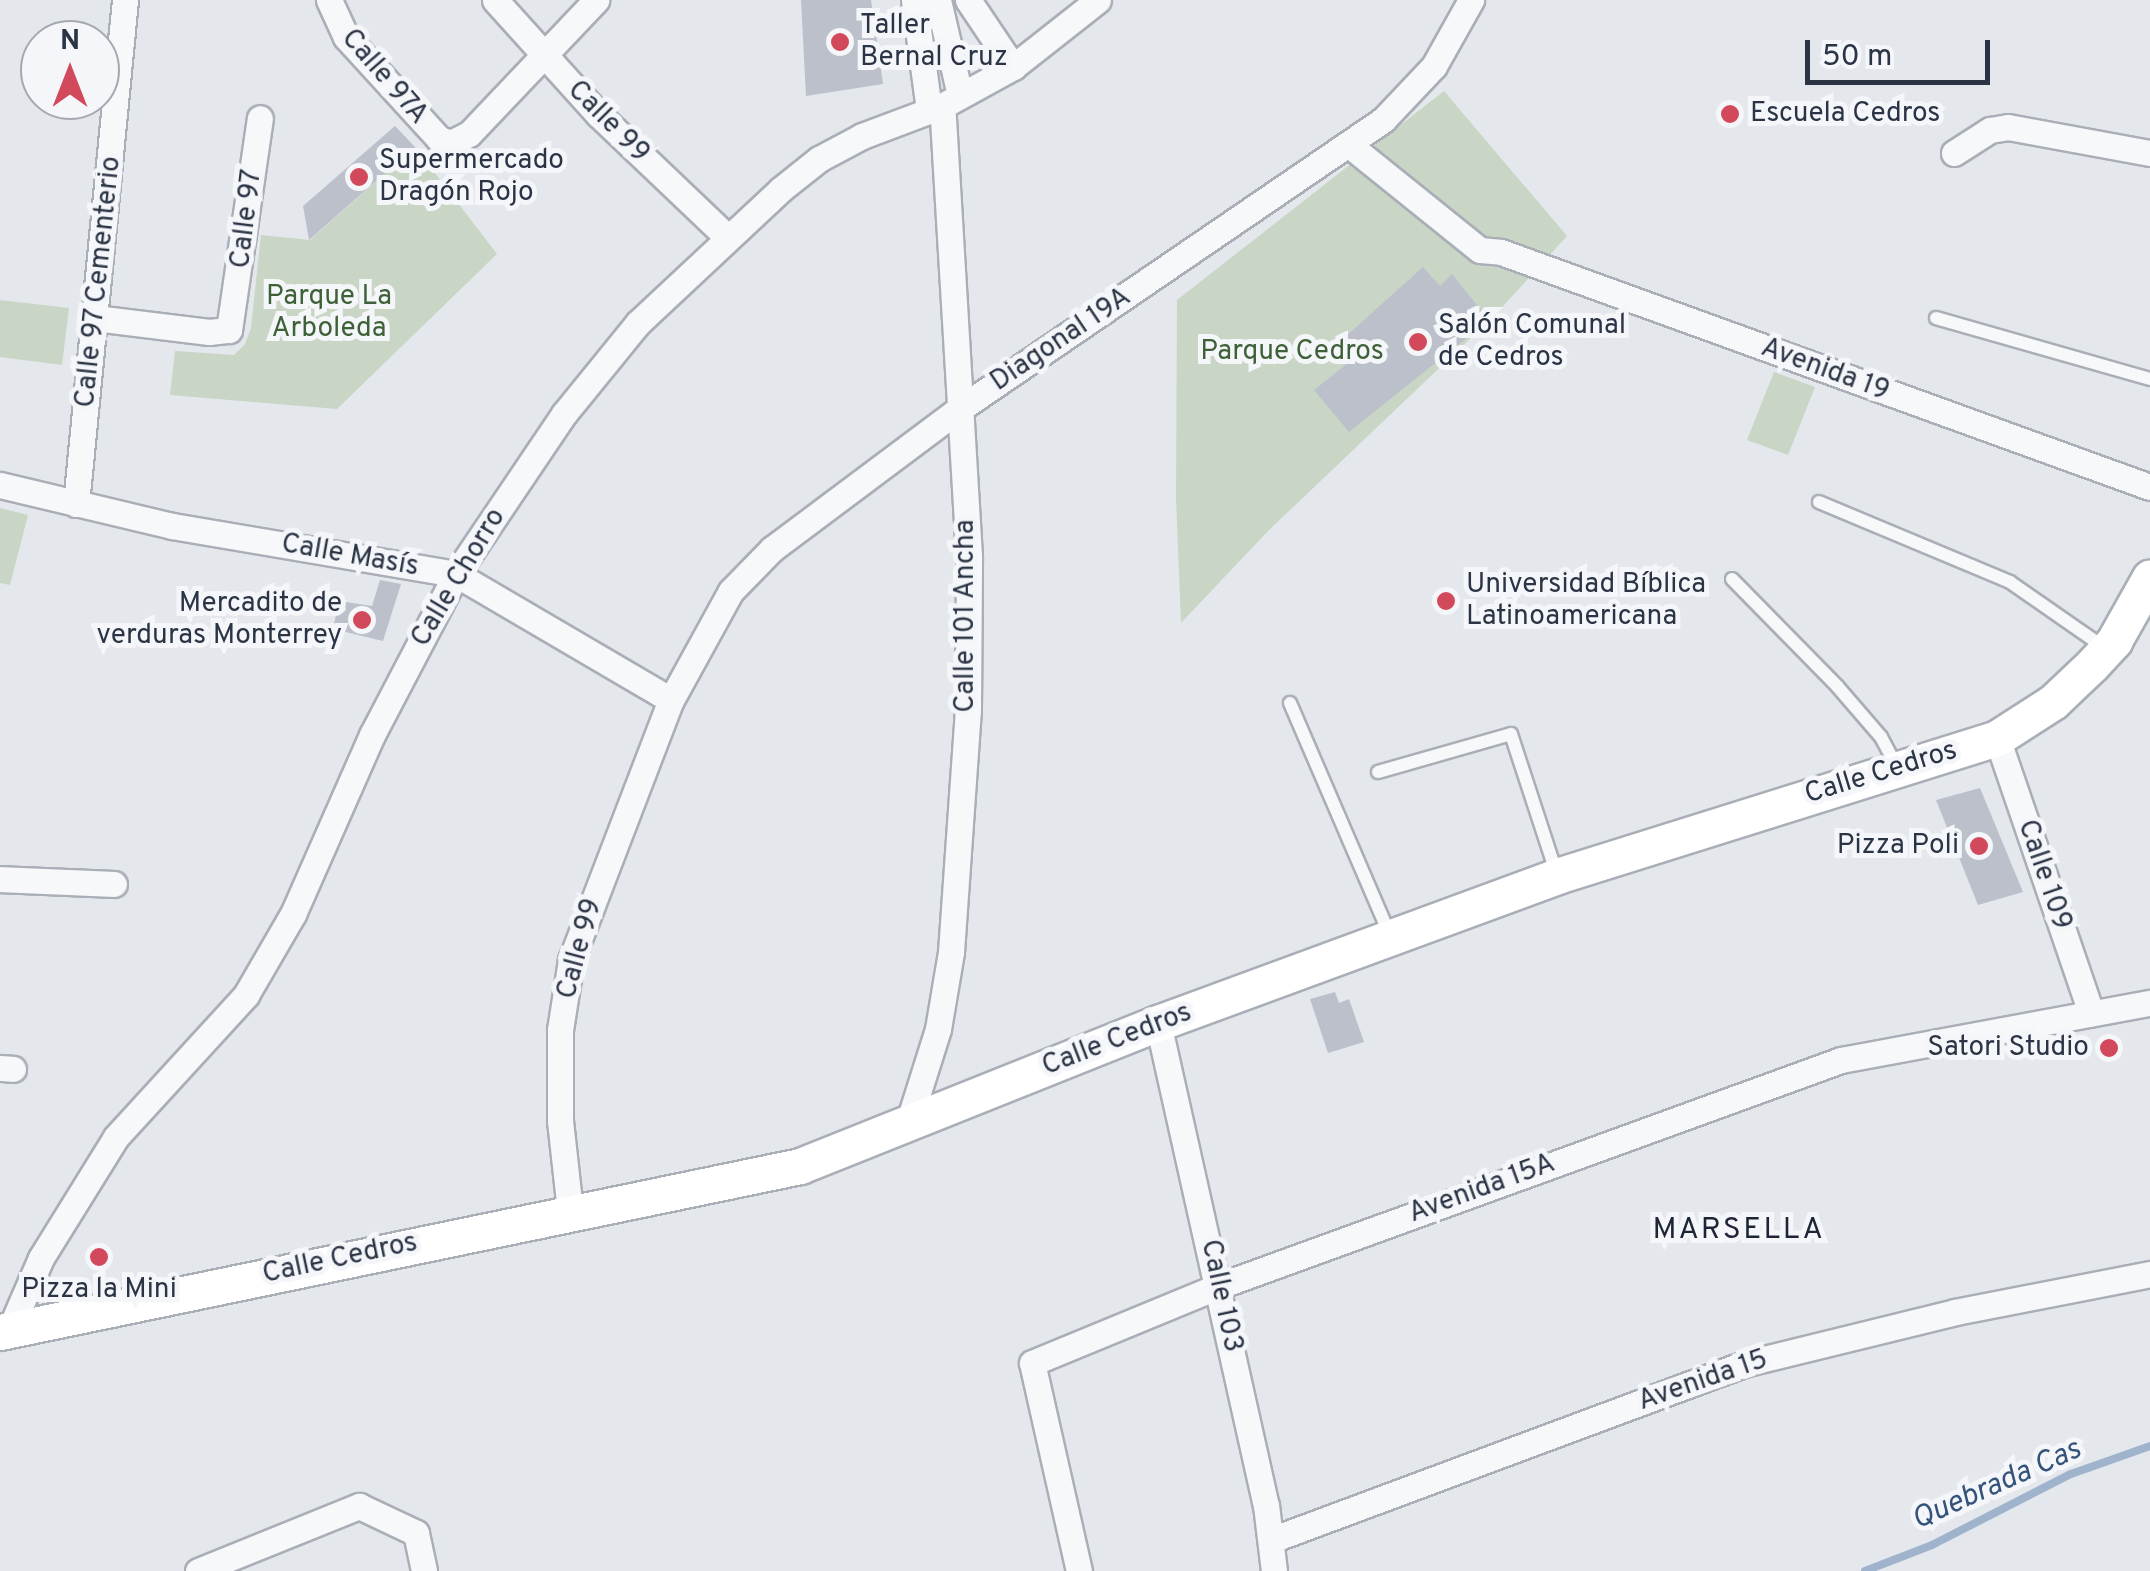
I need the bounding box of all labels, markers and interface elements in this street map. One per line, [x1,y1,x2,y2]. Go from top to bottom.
place label: Taller Bernal Cruz [860,9,1008,75]
north arrow [20,20,120,120]
scale bar [1810,20,1995,82]
street label: Calle 97A [333,22,435,132]
text: N [60,24,80,60]
marker: Taller Bernal Cruz [829,31,851,53]
text: 50 m [1822,39,1892,76]
street label: Calle 99 [560,74,656,170]
place label: Escuela Cedros [1750,97,1940,131]
marker: Escuela Cedros [1719,103,1741,125]
place label: Supermercado Dragón Rojo [379,144,564,210]
street label: Calle 97 Cementerio [69,154,129,410]
marker: Supermercado Dragón Rojo [348,166,370,188]
street label: Calle 97 [224,167,270,271]
park label: Parque La Arboleda [266,280,392,346]
street label: Diagonal 19A [984,281,1138,399]
place label: Salón Comunal de Cedros [1438,309,1626,375]
marker: Salón Comunal de Cedros [1407,331,1429,353]
street label: Avenida 19 [1756,331,1894,409]
park label: Parque Cedros [1200,335,1384,369]
street label: Calle Chorro [405,503,513,653]
street label: Calle 101 Ancha [949,519,983,713]
street label: Calle Masís [279,527,421,585]
place label: Universidad Bíblica Latinoamericana [1466,568,1706,634]
place label: Mercadito de verduras Monterrey [96,587,342,653]
marker: Universidad Bíblica Latinoamericana [1435,590,1457,612]
marker: Mercadito de verduras Monterrey [351,609,373,631]
street label: Calle Cedros [1801,734,1961,812]
street label: Calle 109 [2010,815,2078,935]
place label: Pizza Poli [1837,829,1959,863]
marker: Pizza Poli [1968,835,1990,857]
street label: Calle 99 [550,895,610,1003]
street label: Calle Cedros [1038,996,1196,1084]
place label: Satori Studio [1927,1031,2089,1065]
marker: Satori Studio [2098,1037,2120,1059]
street label: Avenida 15A [1404,1147,1560,1231]
district label: MARSELLA [1653,1213,1825,1249]
street label: Calle Cedros [260,1226,420,1292]
street label: Calle 103 [1193,1237,1249,1355]
marker: Pizza la Mini [88,1246,110,1268]
place label: Pizza la Mini [21,1273,177,1307]
street label: Avenida 15 [1634,1343,1772,1419]
water label: Quebrada Cas [1907,1433,2087,1539]

